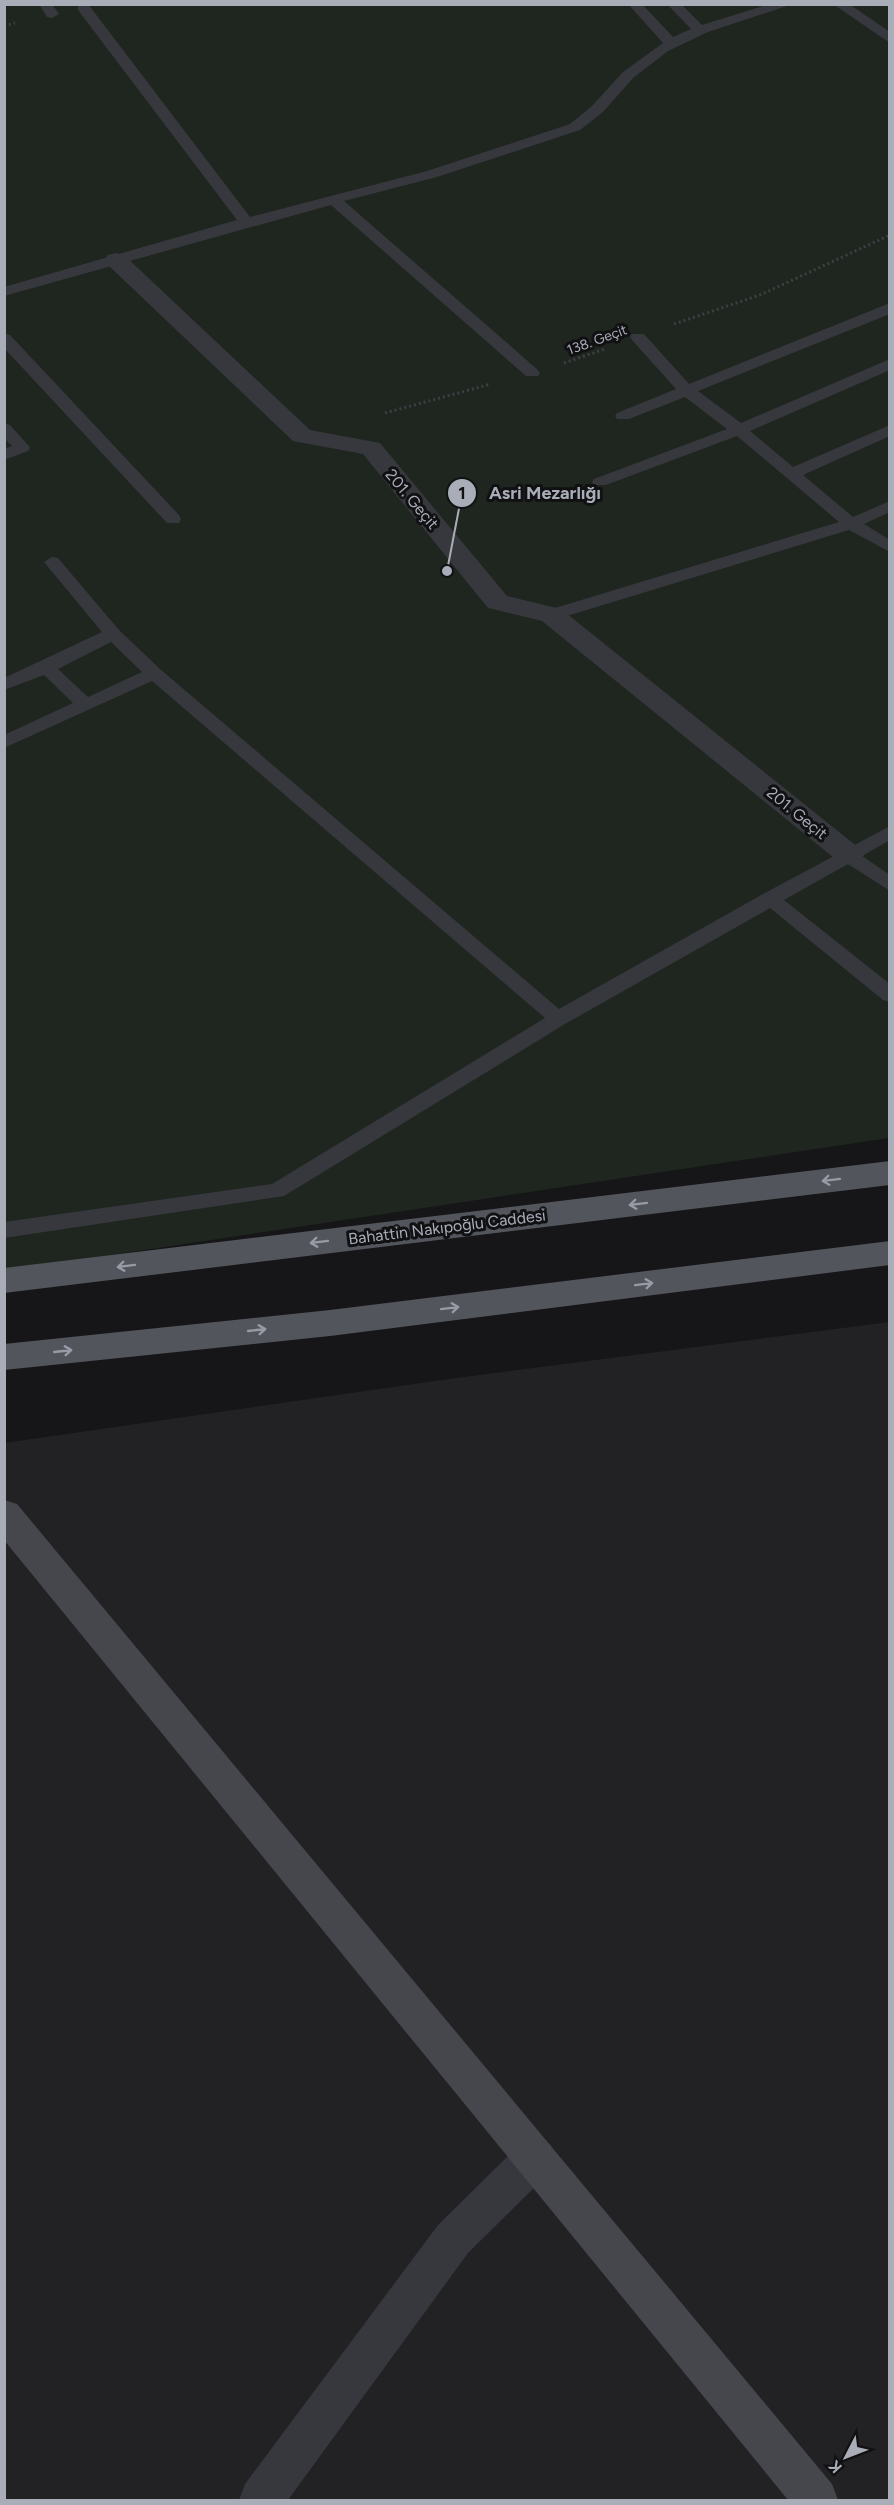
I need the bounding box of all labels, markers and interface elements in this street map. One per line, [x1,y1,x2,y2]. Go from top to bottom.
street label: 138. Geçit [565,321,629,359]
street label: 201. Geçit [381,465,443,533]
callout: Asri Mezarlığı [447,475,613,511]
text: 1 [458,482,466,504]
text: Asri Mezarlığı [489,482,601,504]
street label: 201. Geçit [763,783,831,843]
one-way arrow [822,1175,842,1186]
one-way arrow [628,1199,648,1210]
street label: Bahattin Nakıpoğlu Caddesi [347,1205,547,1249]
one-way arrow [310,1237,330,1248]
one-way arrow [116,1261,136,1272]
one-way arrow [633,1278,653,1289]
one-way arrow [440,1302,460,1313]
one-way arrow [246,1324,266,1335]
one-way arrow [52,1345,72,1356]
north arrow [816,2427,876,2487]
text: K [824,2456,846,2477]

